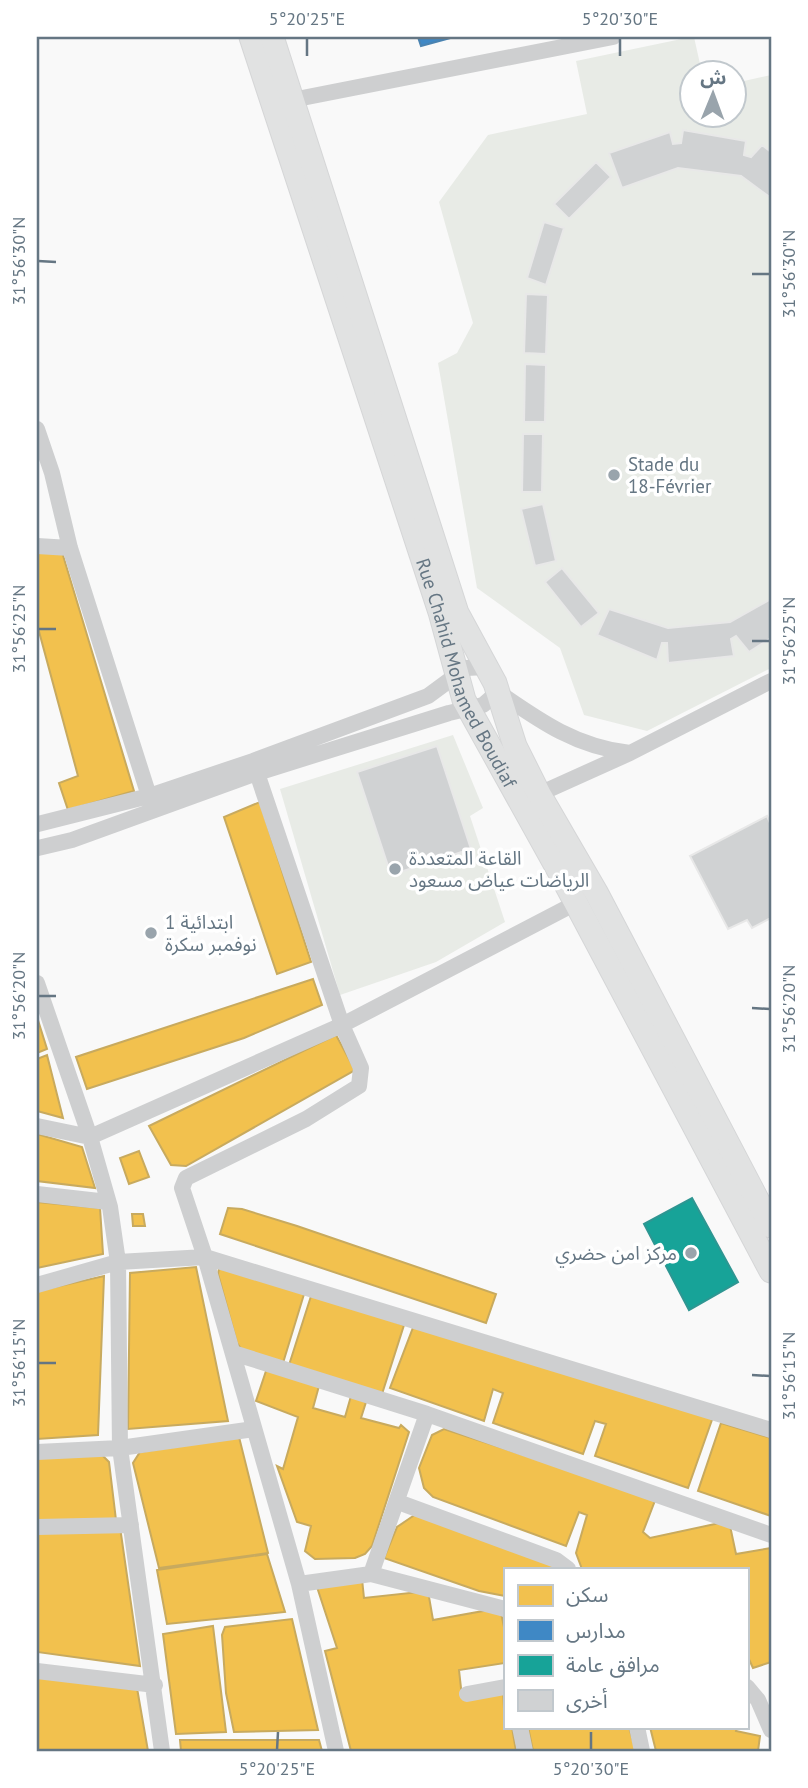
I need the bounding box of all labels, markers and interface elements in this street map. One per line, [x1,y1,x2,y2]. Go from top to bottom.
text: 5°20'25"E [269,7,345,30]
text: 5°20'30"E [582,7,658,30]
north arrow [678,60,748,130]
text: ش [700,65,727,89]
text: 31°56'30"N [7,217,30,305]
text: 31°56'30"N [777,230,800,318]
place label: Stade du 18-Février [628,452,712,498]
marker: Stade du 18-Février [606,467,622,483]
street label: Rue Chahid Mohamed Boudiaf [411,555,523,793]
text: 31°56'25"N [7,585,30,673]
text: 31°56'25"N [777,597,800,685]
place label: القاعة المتعددة الرياضات عياض مسعود [409,846,589,892]
marker: القاعة المتعددة الرياضات عياض مسعود [387,861,403,877]
place label: ابتدائية 1 نوفمبر سكرة [165,910,257,956]
marker: ابتدائية 1 نوفمبر سكرة [143,925,159,941]
text: 31°56'20"N [7,952,30,1040]
text: 31°56'20"N [777,965,800,1053]
place label: مركز امن حضري [555,1241,677,1268]
marker: مركز امن حضري [683,1245,699,1261]
text: 31°56'15"N [7,1319,30,1407]
text: 31°56'15"N [777,1332,800,1420]
legend [504,1568,748,1728]
text: سكن [566,1581,608,1608]
text: مدارس [566,1617,626,1644]
text: مرافق عامة [566,1651,660,1678]
text: أخرى [566,1687,608,1714]
text: 5°20'25"E [239,1757,315,1780]
text: 5°20'30"E [553,1757,629,1780]

